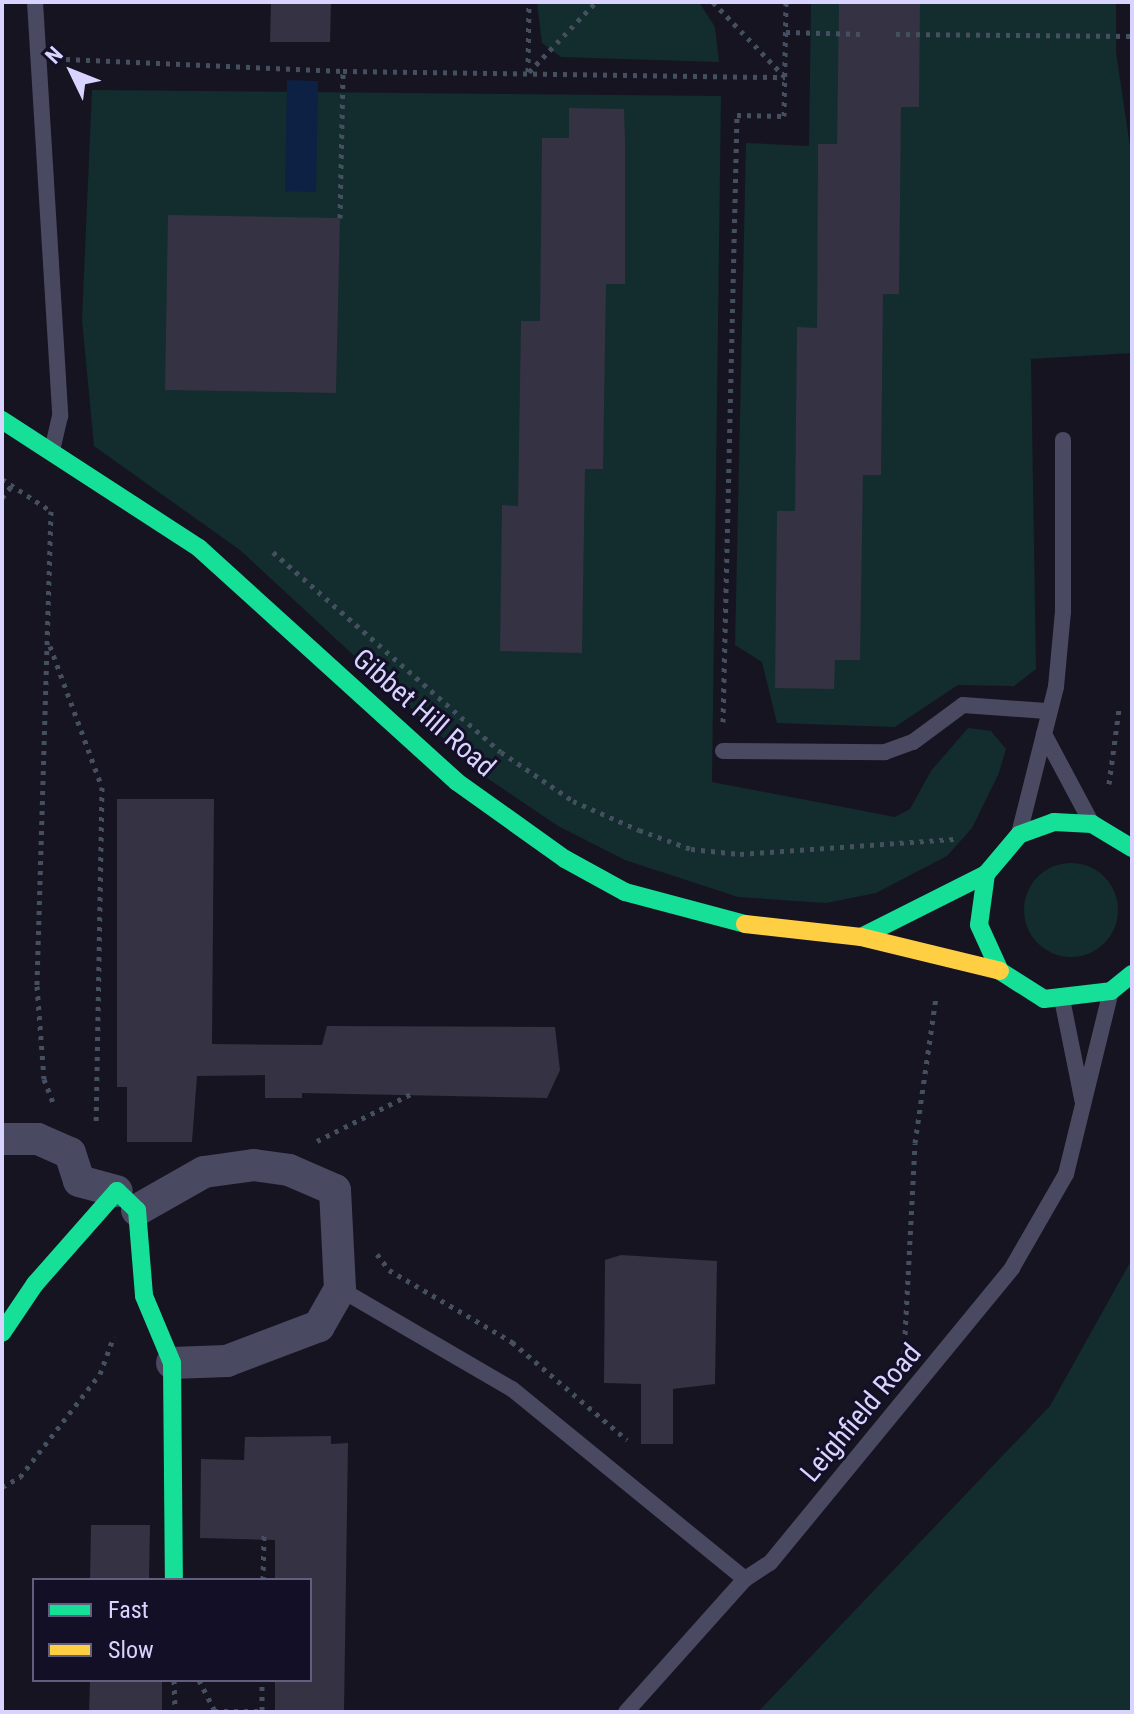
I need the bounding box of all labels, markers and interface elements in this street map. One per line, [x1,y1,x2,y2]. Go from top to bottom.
north arrow [32,32,112,112]
text: N [40,42,68,69]
street label: Gibbet Hill Road [346,642,502,784]
street label: Leighfield Road [793,1337,929,1489]
legend [32,1578,312,1682]
text: Fast [108,1596,149,1624]
text: Slow [108,1636,154,1664]

